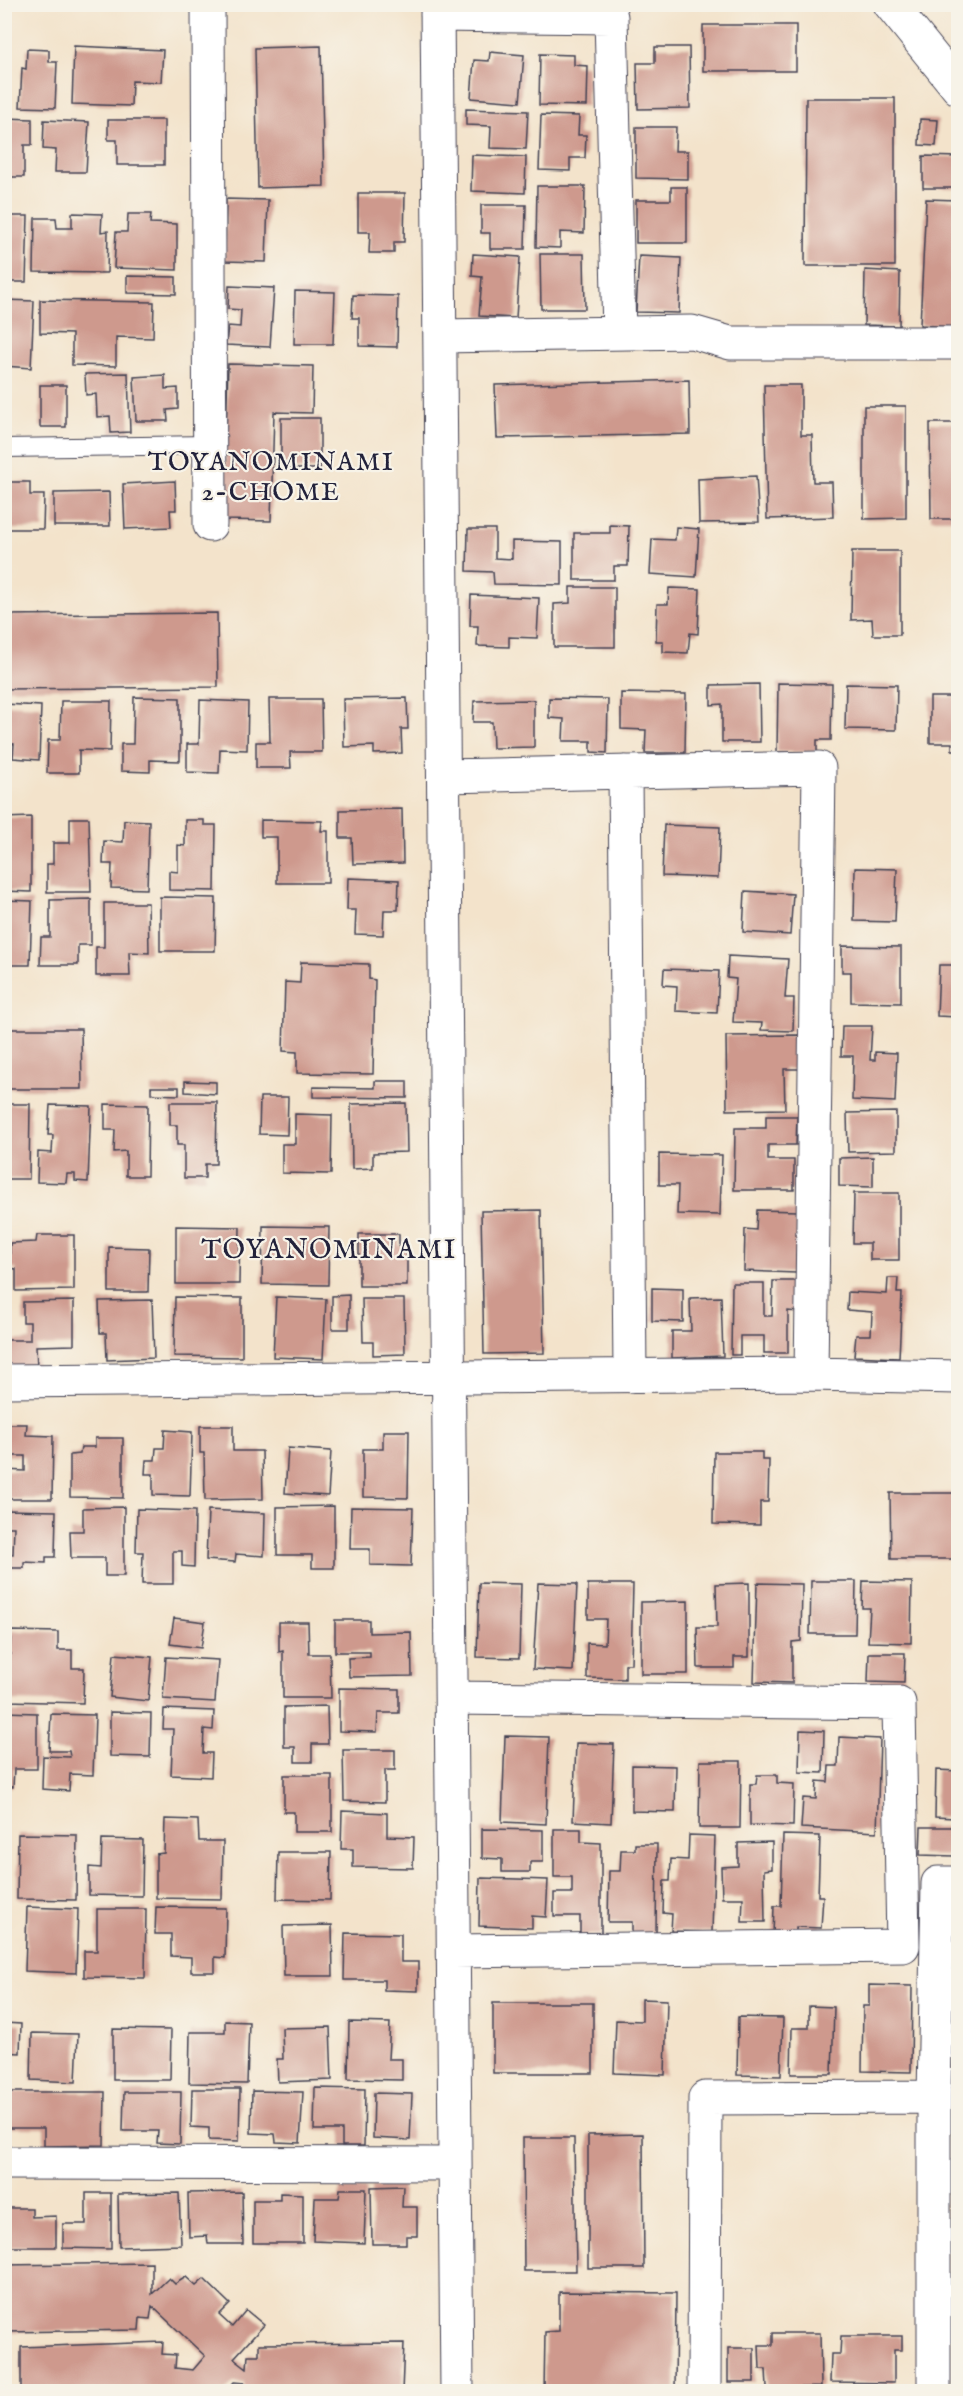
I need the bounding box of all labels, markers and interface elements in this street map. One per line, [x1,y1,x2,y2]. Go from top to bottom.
district label: TOYANOMINAMI 2-CHOME [148,446,394,509]
district label: TOYANOMINAMI [201,1234,457,1268]

